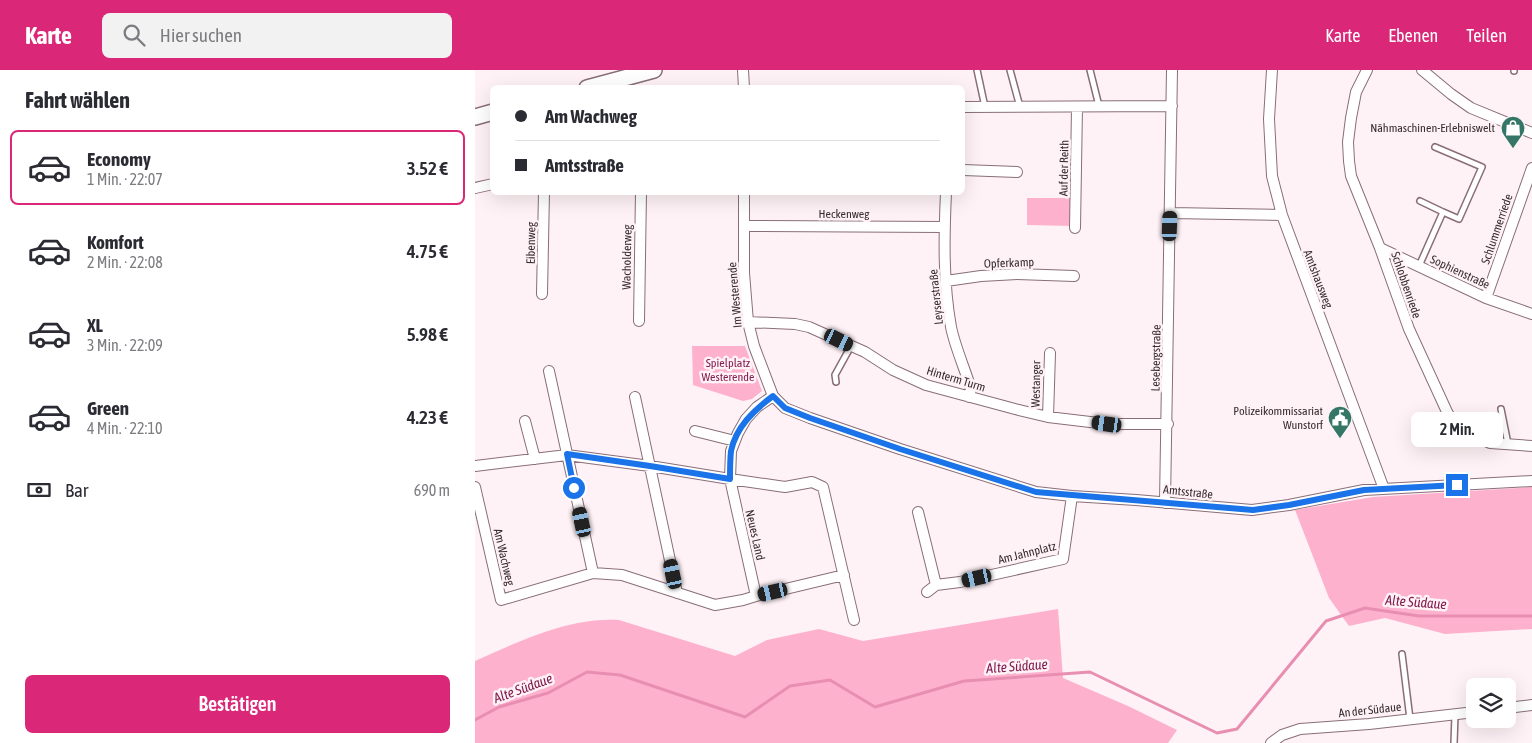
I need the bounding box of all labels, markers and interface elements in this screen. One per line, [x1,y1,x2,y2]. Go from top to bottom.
search box [102,13,452,58]
icon: search [120,21,148,49]
text: Karte [25,22,72,49]
text: Hier suchen [160,24,242,46]
text: Karte [1325,25,1360,46]
text: Ebenen [1388,25,1438,46]
text: Teilen [1466,25,1507,46]
text: Fahrt wählen [25,87,130,113]
text: Am Wachweg [545,105,637,127]
shop icon: Nähmaschinen-Erlebniswelt [1500,115,1526,149]
place label: Nähmaschinen-Erlebniswelt [1370,121,1496,135]
street label: Auf der Reith [1057,140,1071,196]
icon: car [27,145,72,190]
text: Economy [87,148,151,170]
text: Amtsstraße [545,154,624,176]
text: 3.52 € [407,157,448,179]
text: 1 Min. · 22:07 [87,170,163,188]
street label: Schlummerriede [1478,192,1516,266]
street label: Heckenweg [819,207,870,221]
car [1161,211,1178,241]
street label: Eibenweg [524,221,538,264]
street label: Wacholderweg [619,223,635,290]
icon: car [27,228,72,273]
text: Komfort [87,231,144,253]
text: 4.75 € [407,240,448,262]
street label: Amtshausweg [1300,248,1336,311]
street label: Schlobbenriede [1388,250,1424,320]
street label: Sophienstraße [1428,252,1492,292]
text: 2 Min. · 22:08 [87,253,163,271]
street label: Opferkamp [984,255,1035,271]
street label: Im Westerende [725,261,745,329]
street label: Leyserstraße [926,269,946,325]
icon: car [27,311,72,356]
text: XL [87,314,103,336]
text: 5.98 € [407,323,448,345]
street label: Lesebergstraße [1148,324,1164,392]
car [822,327,855,353]
text: 3 Min. · 22:09 [87,336,163,354]
park label: Spielplatz Westerende [702,356,754,384]
street label: Westanger [1029,360,1043,408]
street label: Hinterm Turm [925,363,987,395]
icon: car [27,394,72,439]
text: Green [87,397,129,419]
place label: Polizeikommissariat Wunstorf [1233,404,1324,432]
public building icon: Polizeikommissariat Wunstorf [1327,405,1353,439]
text: 4.23 € [407,406,448,428]
callout: 2 Min. [1411,412,1503,448]
car [1091,414,1122,434]
text: 4 Min. · 22:10 [87,419,162,437]
text: 2 Min. [1440,420,1474,438]
route end [1446,474,1468,496]
icon: cash [25,476,53,504]
route start [563,477,585,499]
text: Bar [65,479,88,501]
text: 690 m [414,481,450,499]
street label: Amtsstraße [1162,482,1214,502]
car [571,506,592,538]
street label: Neues Land [742,508,768,562]
street label: Am Wachweg [491,527,518,588]
street label: Am Jahnplatz [996,539,1058,567]
car [662,558,683,590]
car [960,567,993,589]
car [756,581,789,603]
water label: Alte Südaue [1384,592,1447,612]
water label: Alte Südaue [985,656,1048,676]
water label: Alte Südaue [490,670,555,706]
button: Bestätigen [25,675,450,733]
map controls [1466,678,1516,728]
button: layers [1466,678,1516,728]
street label: An der Südaue [1338,700,1402,720]

